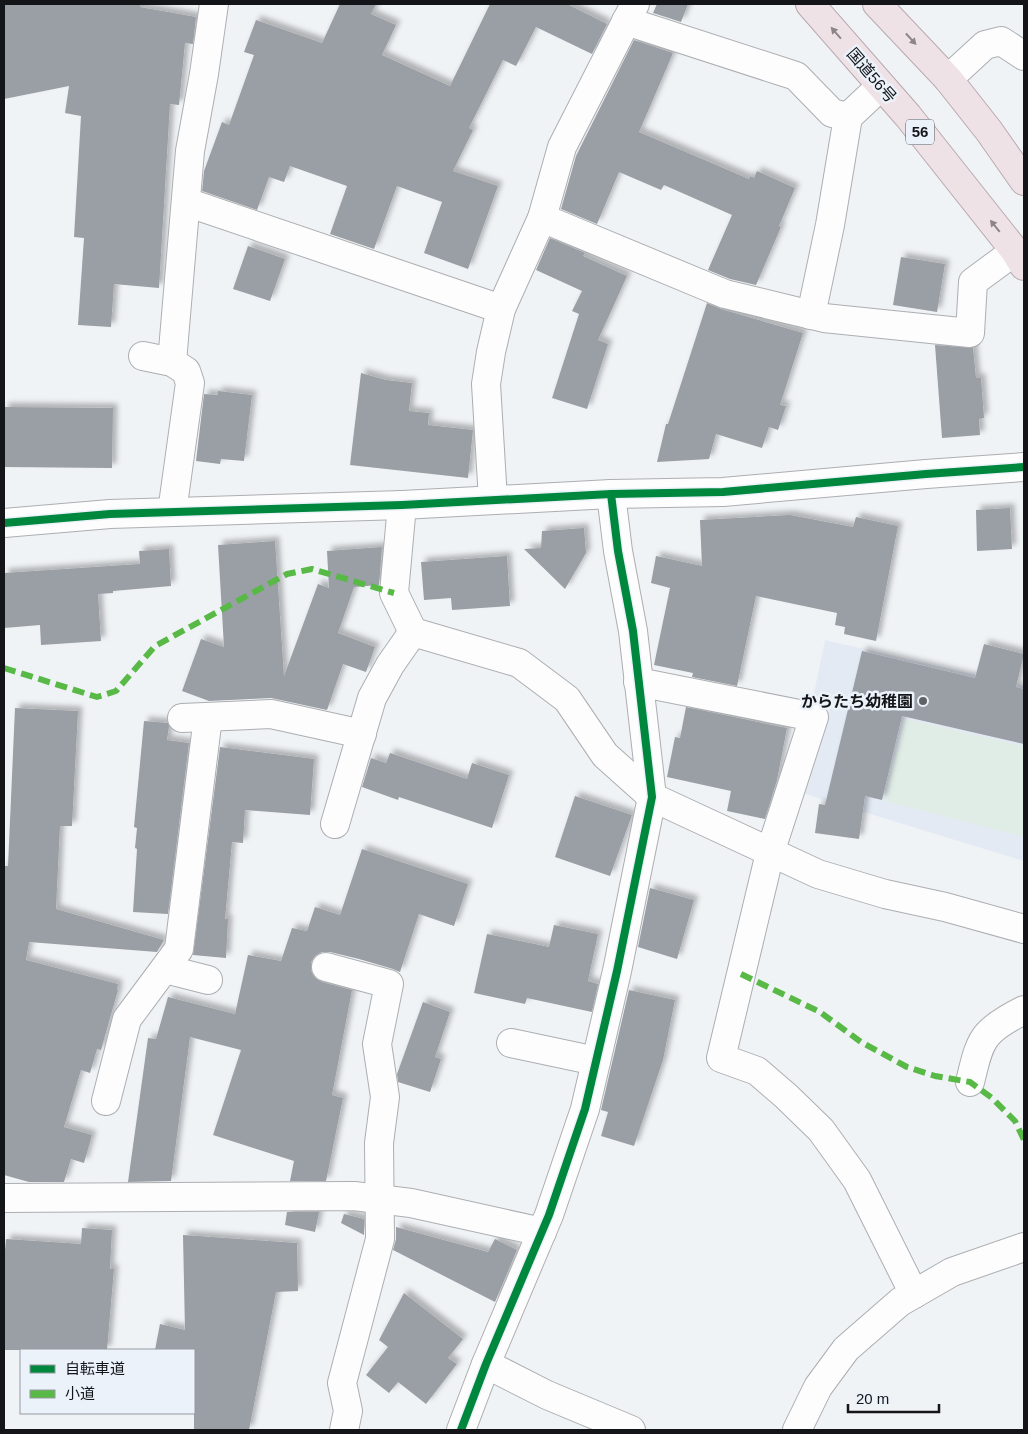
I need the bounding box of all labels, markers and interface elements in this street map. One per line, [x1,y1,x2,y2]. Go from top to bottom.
one-way arrow [831,27,842,40]
one-way arrow [905,33,916,46]
street label: 国道56号 [844,45,900,106]
road number: 56 [906,120,934,144]
one-way arrow [990,220,1001,233]
place label: からたち幼稚園 [801,693,913,710]
marker: からたち幼稚園 [917,695,929,707]
legend [20,1349,195,1414]
text: 自転車道 [65,1360,125,1377]
scale bar [848,1382,939,1414]
text: 小道 [65,1385,95,1402]
text: 20 m [856,1390,889,1407]

